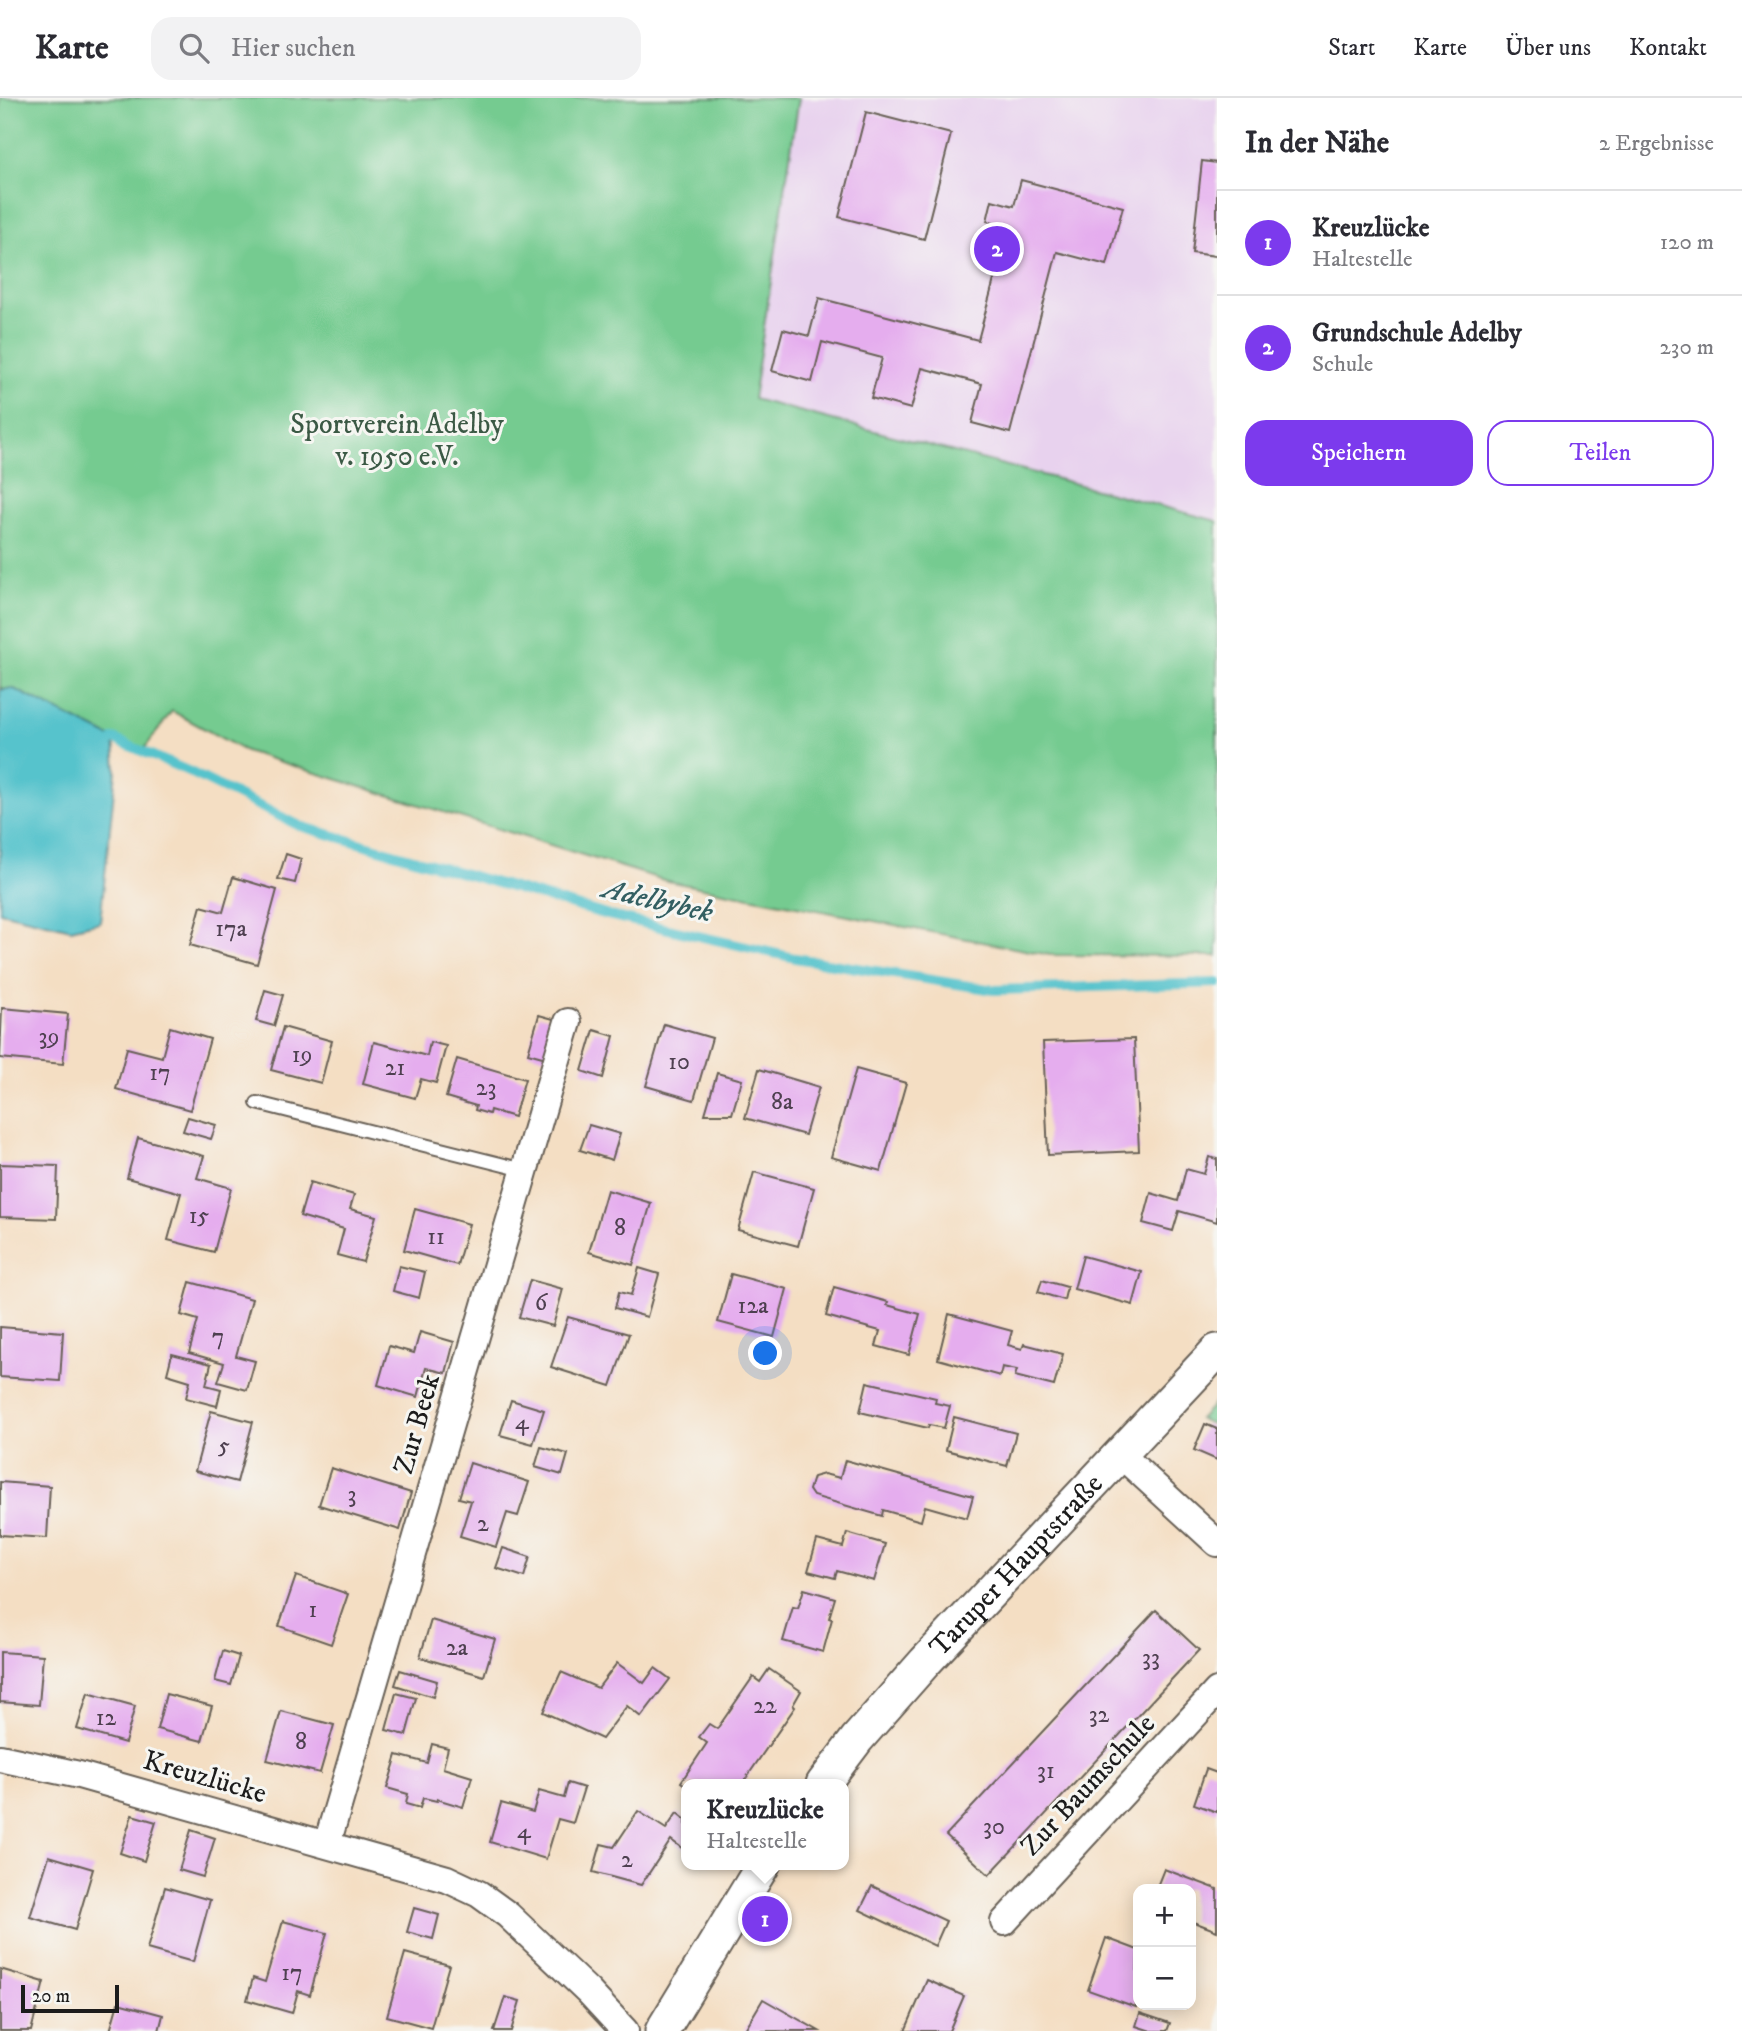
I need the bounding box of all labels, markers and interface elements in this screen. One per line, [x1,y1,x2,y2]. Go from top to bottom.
search box [151,17,641,80]
text: Karte [35,28,109,69]
icon: search [175,29,213,67]
text: Hier suchen [231,32,356,65]
text: Start [1328,33,1375,63]
text: Karte [1413,33,1467,63]
text: Über uns [1505,33,1591,63]
text: Kontakt [1629,33,1707,63]
text: In der Nähe [1245,125,1389,162]
text: 2 Ergebnisse [1599,129,1714,158]
text: Kreuzlücke [1312,212,1429,245]
pin: 2 [974,223,1020,275]
text: 1 [1264,228,1272,257]
text: 120 m [1660,228,1714,257]
text: Haltestelle [1312,245,1413,274]
text: Grundschule Adelby [1312,317,1522,350]
text: 2 [1262,333,1274,362]
text: 230 m [1660,333,1714,362]
text: Schule [1312,350,1373,379]
park label: Sportverein Adelby v. 1950 e.V. [290,407,504,474]
button: Speichern [1245,420,1473,486]
button: Teilen [1487,420,1714,486]
water label: Adelbybek [596,870,717,932]
house number: 17a [215,914,248,944]
house number: 39 [39,1022,59,1052]
house number: 19 [292,1040,312,1070]
house number: 10 [668,1047,690,1077]
house number: 21 [385,1053,405,1083]
house number: 17 [149,1058,171,1088]
house number: 23 [476,1073,496,1103]
house number: 8a [771,1087,794,1117]
house number: 15 [189,1201,209,1231]
house number: 8 [614,1213,626,1243]
house number: 11 [427,1222,445,1252]
house number: 6 [535,1288,549,1318]
house number: 12a [738,1291,769,1321]
house number: 7 [212,1322,224,1352]
your location [748,1336,782,1370]
street label: Zur Beek [386,1370,448,1478]
house number: 4 [515,1407,530,1437]
house number: 5 [218,1431,230,1461]
street label: Taruper Hauptstraße [922,1466,1110,1664]
house number: 3 [348,1480,356,1510]
house number: 2 [477,1509,489,1539]
house number: 1 [309,1595,317,1625]
house number: 2a [446,1633,469,1663]
house number: 33 [1142,1643,1160,1673]
house number: 22 [753,1691,777,1721]
house number: 32 [1089,1700,1110,1730]
house number: 12 [96,1703,117,1733]
street label: Zur Baumschule [1013,1707,1163,1863]
house number: 8 [295,1727,307,1757]
street label: Kreuzlücke [139,1743,271,1811]
house number: 31 [1037,1756,1055,1786]
popup [681,1779,849,1870]
text: Kreuzlücke [706,1794,824,1827]
house number: 30 [983,1812,1005,1842]
house number: 4 [517,1816,532,1846]
text: Haltestelle [706,1827,807,1856]
house number: 2 [621,1845,633,1875]
map controls [1133,1884,1196,2010]
button: + [1133,1884,1196,1947]
pin: 1 [742,1893,788,1945]
button: − [1133,1947,1196,2010]
house number: 17 [281,1958,303,1988]
scale bar [21,1982,119,2014]
text: 20 m [32,1985,70,2008]

